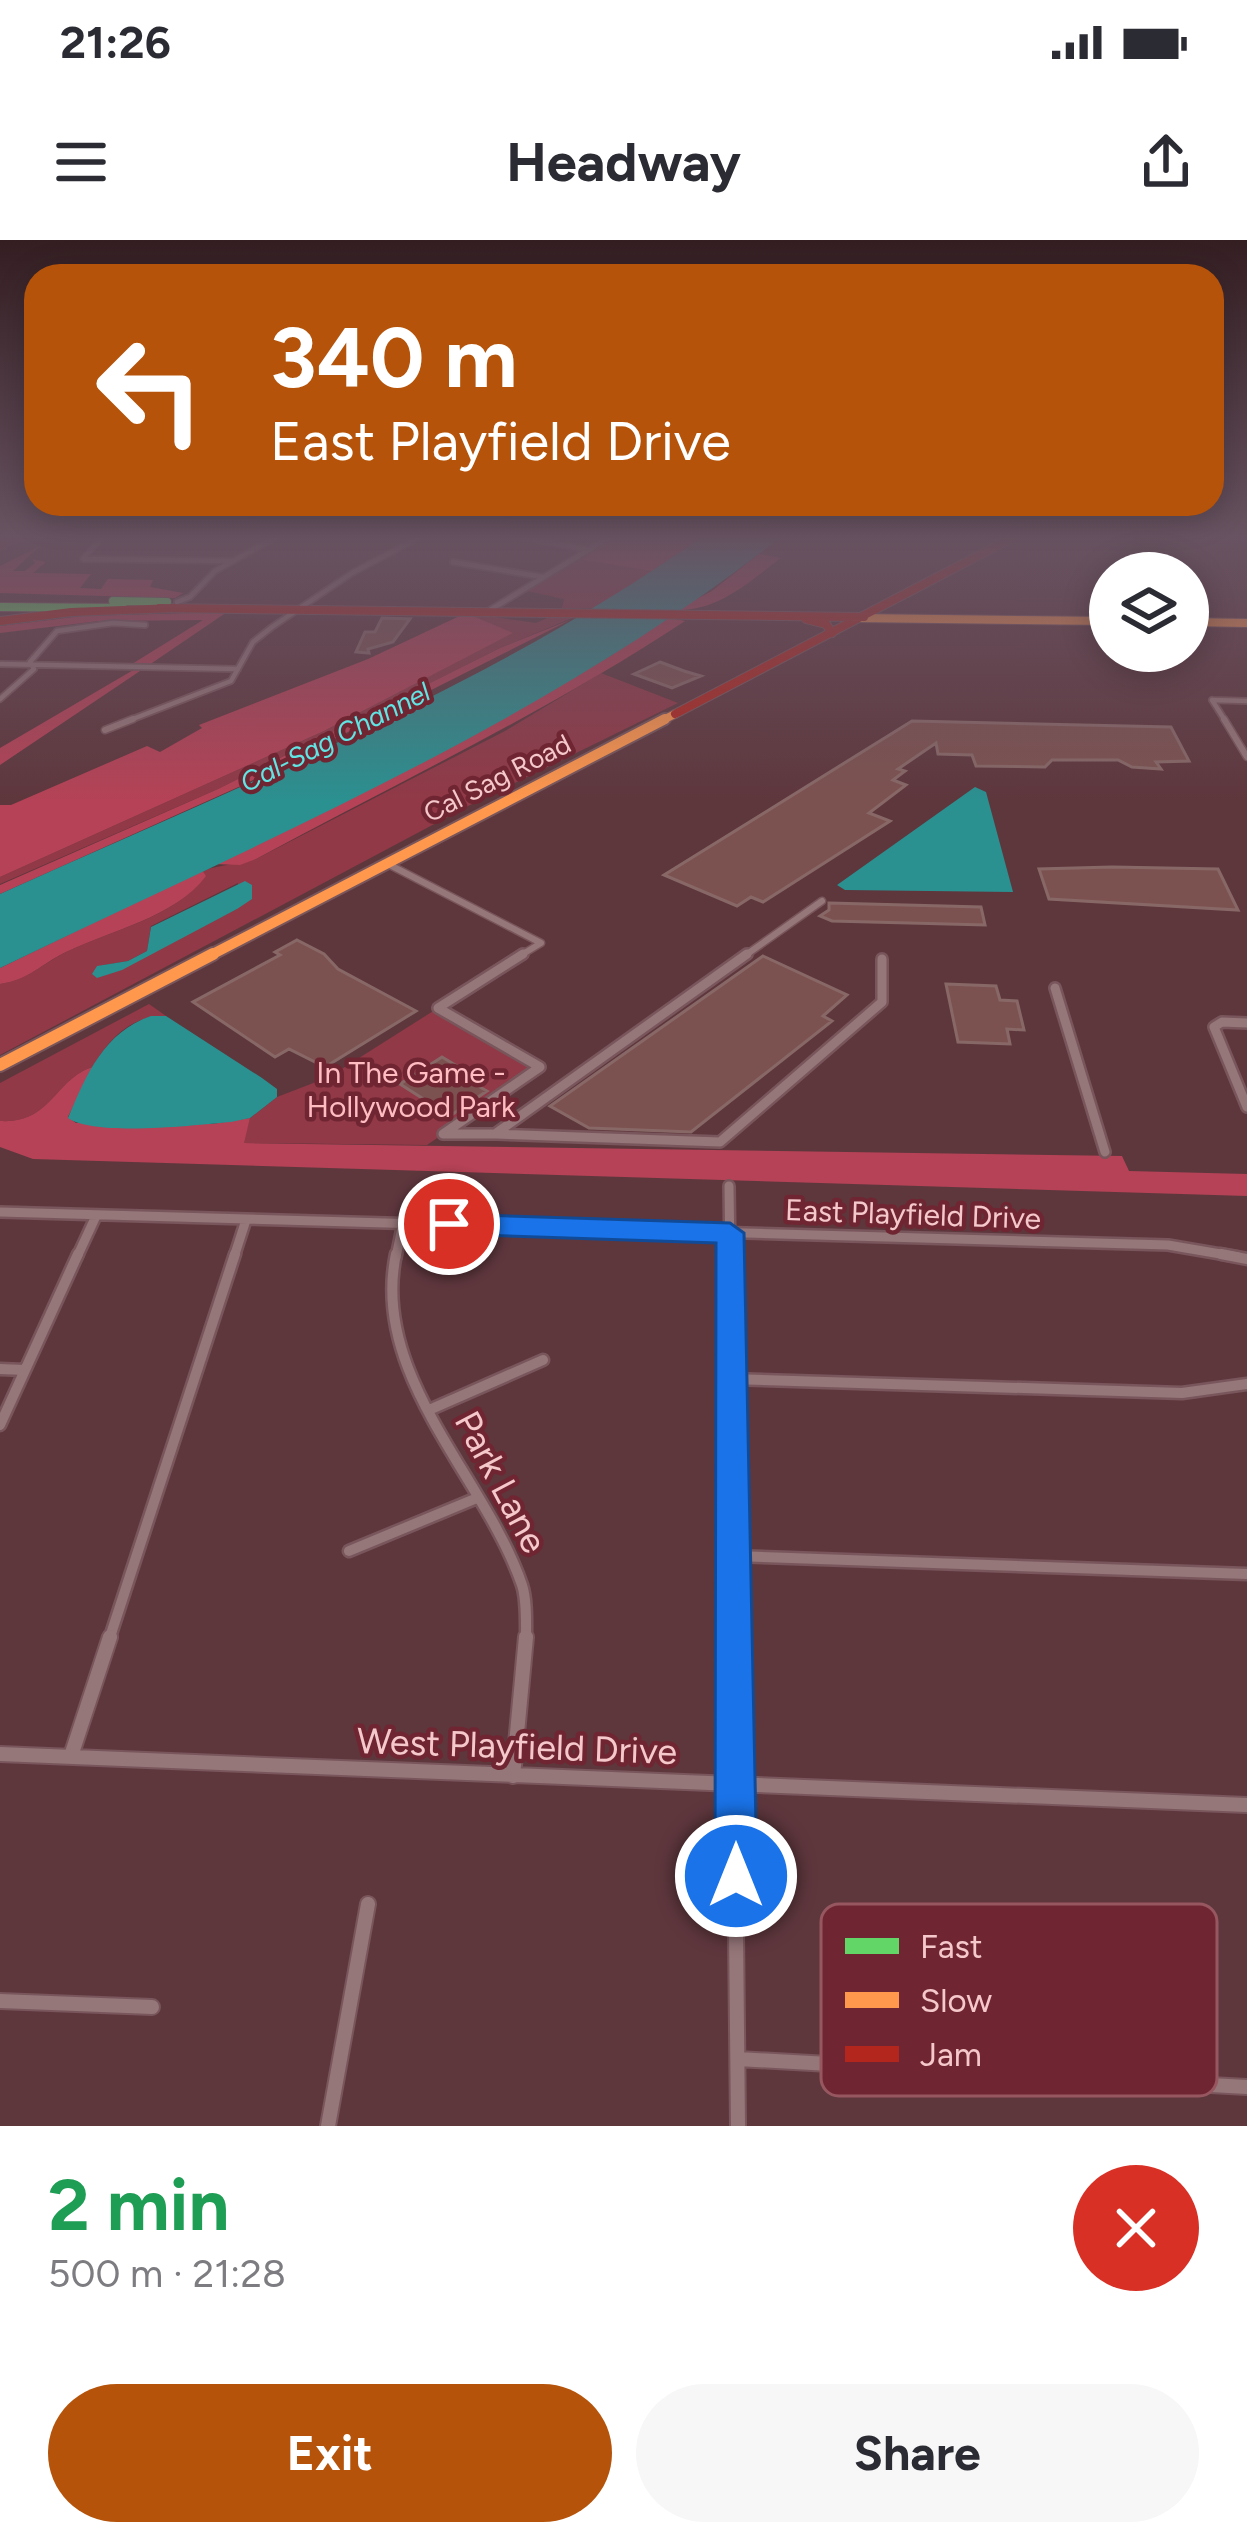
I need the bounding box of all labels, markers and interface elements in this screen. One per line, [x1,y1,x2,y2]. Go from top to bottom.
text: 21:26 [60,15,171,69]
icon: menu [48,129,114,195]
icon: share [1133,129,1199,195]
text: Headway [506,130,741,195]
text: 340 m [270,307,518,408]
icon: left [72,312,228,468]
text: East Playfield Drive [270,409,731,474]
map controls [1089,552,1209,672]
button: layers [1089,552,1209,672]
water label: Cal-Sag Channel [234,674,436,799]
street label: Cal Sag Road [418,727,576,829]
park label: In The Game - Hollywood Park [307,1054,516,1125]
pin [398,1173,500,1275]
icon: arrive [416,1191,482,1257]
street label: East Playfield Drive [784,1191,1042,1237]
street label: Park Lane [446,1404,556,1560]
street label: West Playfield Drive [356,1719,678,1773]
position arrow [673,1813,799,1939]
legend [821,1904,1217,2096]
text: Fast [920,1927,982,1966]
text: Slow [920,1981,992,2020]
text: Jam [920,2035,982,2074]
text: 2 min [48,2162,229,2248]
button: close [1073,2165,1199,2291]
text: 500 m · 21:28 [48,2250,286,2297]
button: Exit [48,2384,612,2522]
button: Share [636,2384,1199,2522]

